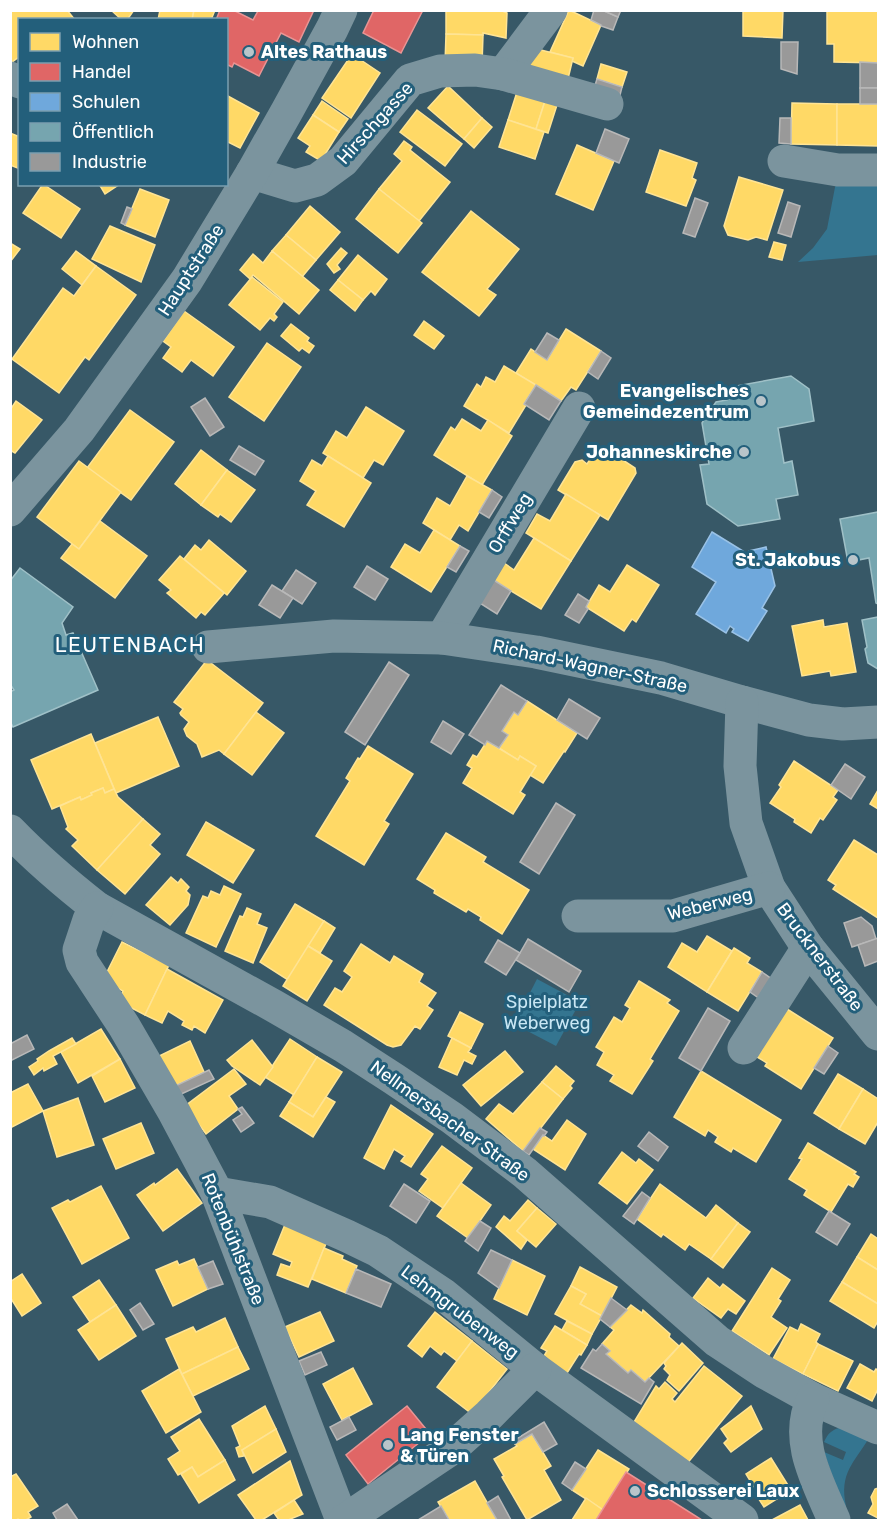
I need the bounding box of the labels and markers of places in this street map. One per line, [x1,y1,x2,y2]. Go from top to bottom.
place label: Altes Rathaus [261,41,387,63]
marker: Altes Rathaus [242,45,256,59]
place label: Evangelisches Gemeindezentrum [583,380,749,423]
marker: Evangelisches Gemeindezentrum [754,394,768,408]
place label: Johanneskirche [586,441,732,463]
marker: Johanneskirche [737,445,751,459]
place label: St. Jakobus [735,549,841,571]
marker: St. Jakobus [846,553,860,567]
place label: Lang Fenster & Türen [400,1424,519,1467]
marker: Lang Fenster & Türen [381,1438,395,1452]
place label: Schlosserei Laux [647,1480,800,1502]
marker: Schlosserei Laux [628,1484,642,1498]

